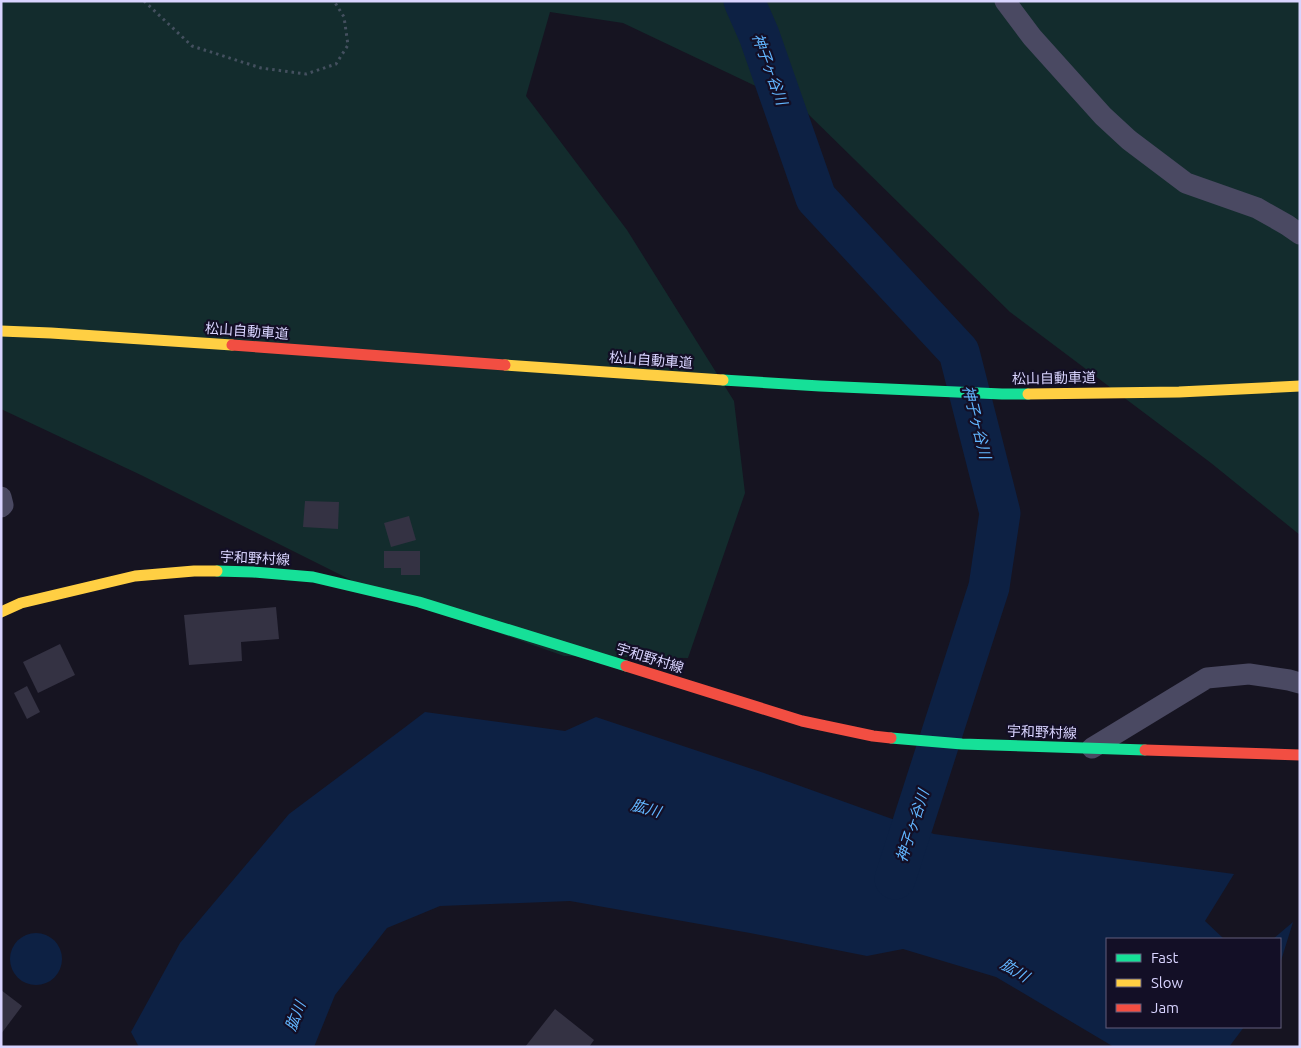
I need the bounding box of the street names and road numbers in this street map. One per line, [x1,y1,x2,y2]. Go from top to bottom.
street label: 松山自動車道 [205,320,289,342]
street label: 松山自動車道 [609,349,693,371]
street label: 松山自動車道 [1012,369,1096,387]
street label: 宇和野村線 [220,548,290,568]
street label: 宇和野村線 [614,640,686,676]
street label: 宇和野村線 [1007,723,1077,741]

